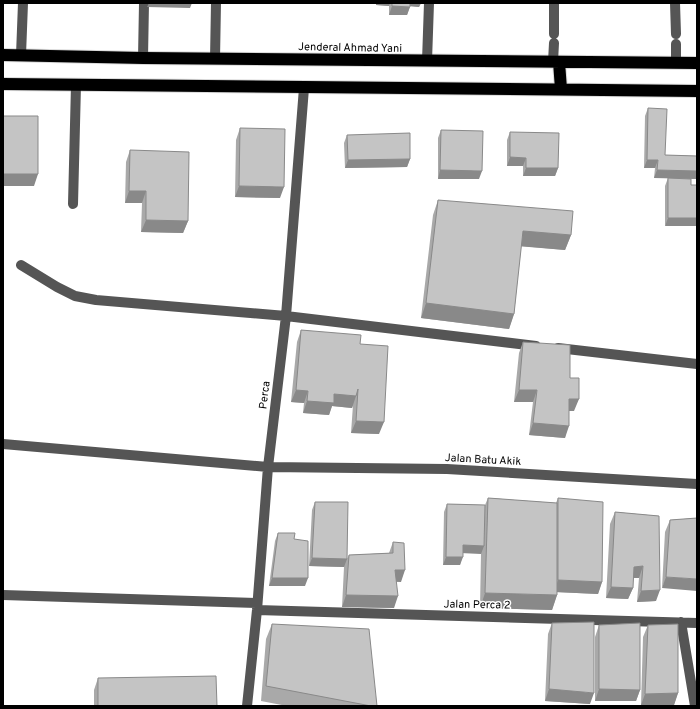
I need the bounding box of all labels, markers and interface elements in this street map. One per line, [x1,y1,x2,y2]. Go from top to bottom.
street label: Jenderal Ahmad Yani [298,40,402,56]
street label: Perca [256,380,274,410]
street label: Jalan Batu Akik [444,451,522,469]
street label: Jalan Perca 2 [443,597,511,613]

